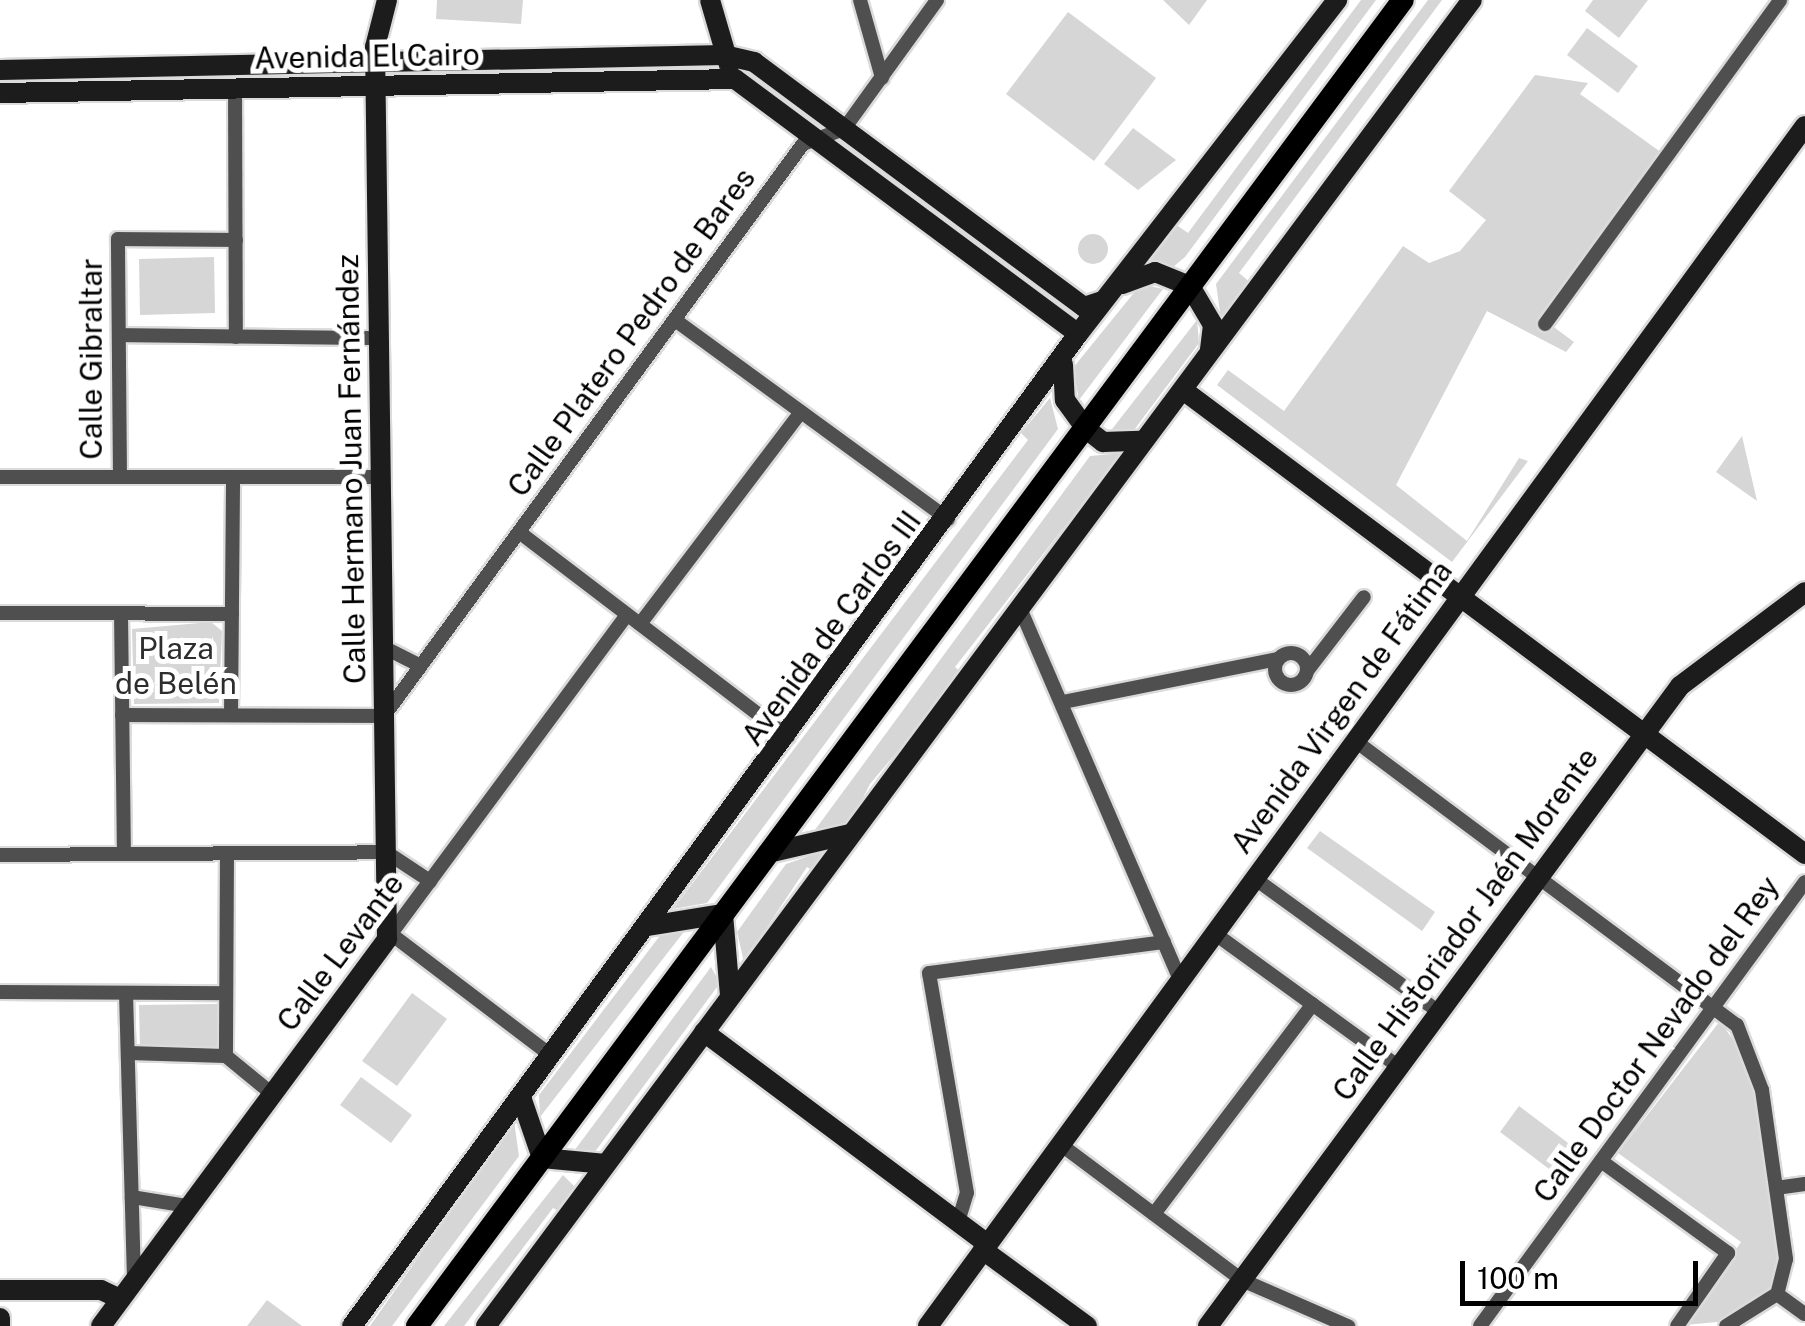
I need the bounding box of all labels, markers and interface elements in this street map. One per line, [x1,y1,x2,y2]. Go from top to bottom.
street label: Avenida El Cairo [254,36,480,76]
street label: Calle Platero Pedro de Bares [499,160,763,504]
street label: Calle Hermano Juan Fernández [329,254,373,684]
street label: Calle Gibraltar [73,258,109,460]
street label: Avenida de Carlos III [734,503,928,753]
street label: Avenida Virgen de Fátima [1222,553,1460,861]
park label: Plaza de Belén [115,630,237,700]
street label: Calle Historiador Jaén Morente [1325,740,1605,1108]
street label: Calle Levante [269,866,411,1038]
street label: Calle Doctor Nevado del Rey [1525,868,1787,1210]
scale bar [1465,1241,1702,1303]
text: 100 m [1477,1260,1559,1296]

